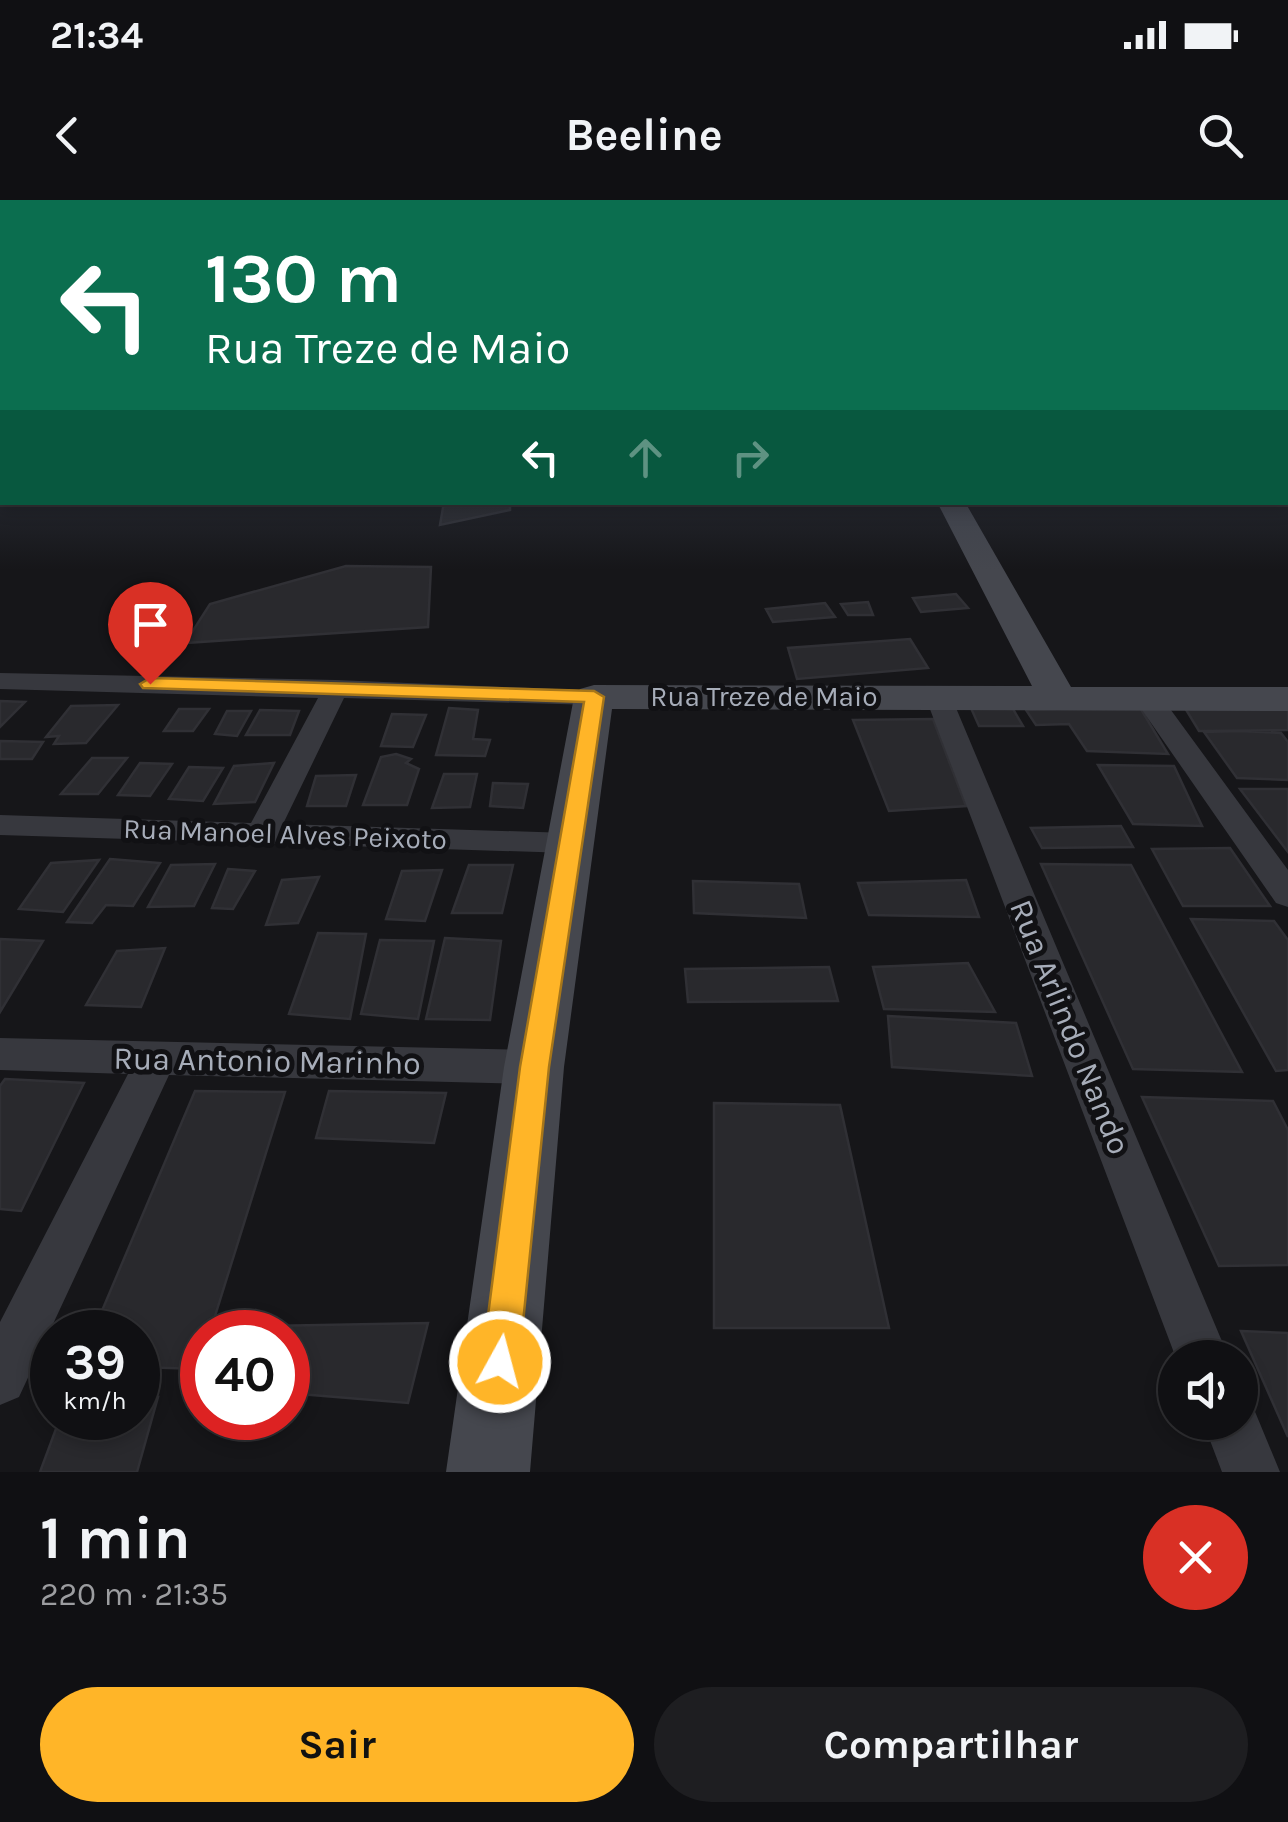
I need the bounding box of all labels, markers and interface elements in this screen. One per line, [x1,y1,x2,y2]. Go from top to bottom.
text: 21:34 [50,13,143,58]
icon: back [40,108,95,163]
icon: search [1193,108,1248,163]
text: Beeline [565,109,723,161]
text: 130 m [205,238,402,320]
icon: left [40,240,170,370]
text: Rua Treze de Maio [205,322,570,374]
icon: left [513,430,568,485]
icon: ahead [618,430,673,485]
icon: right [723,430,778,485]
pin [108,582,193,685]
icon: arrive [123,597,178,652]
street label: Rua Treze de Maio [650,680,878,713]
street label: Rua Manoel Alves Peixoto [123,812,447,856]
street label: Rua Arlindo Nando [1002,894,1138,1160]
street label: Rua Antonio Marinho [113,1040,421,1082]
speed limit sign: 40 [180,1310,310,1440]
position arrow [448,1310,552,1414]
text: 39 [64,1333,126,1392]
map controls [1158,1340,1258,1440]
button: sound [1158,1340,1258,1440]
text: km/h [63,1386,127,1415]
text: 1 min [40,1503,191,1573]
button: close [1143,1505,1248,1610]
text: 220 m · 21:35 [40,1576,228,1613]
button: Sair [40,1687,634,1802]
button: Compartilhar [654,1687,1248,1802]

